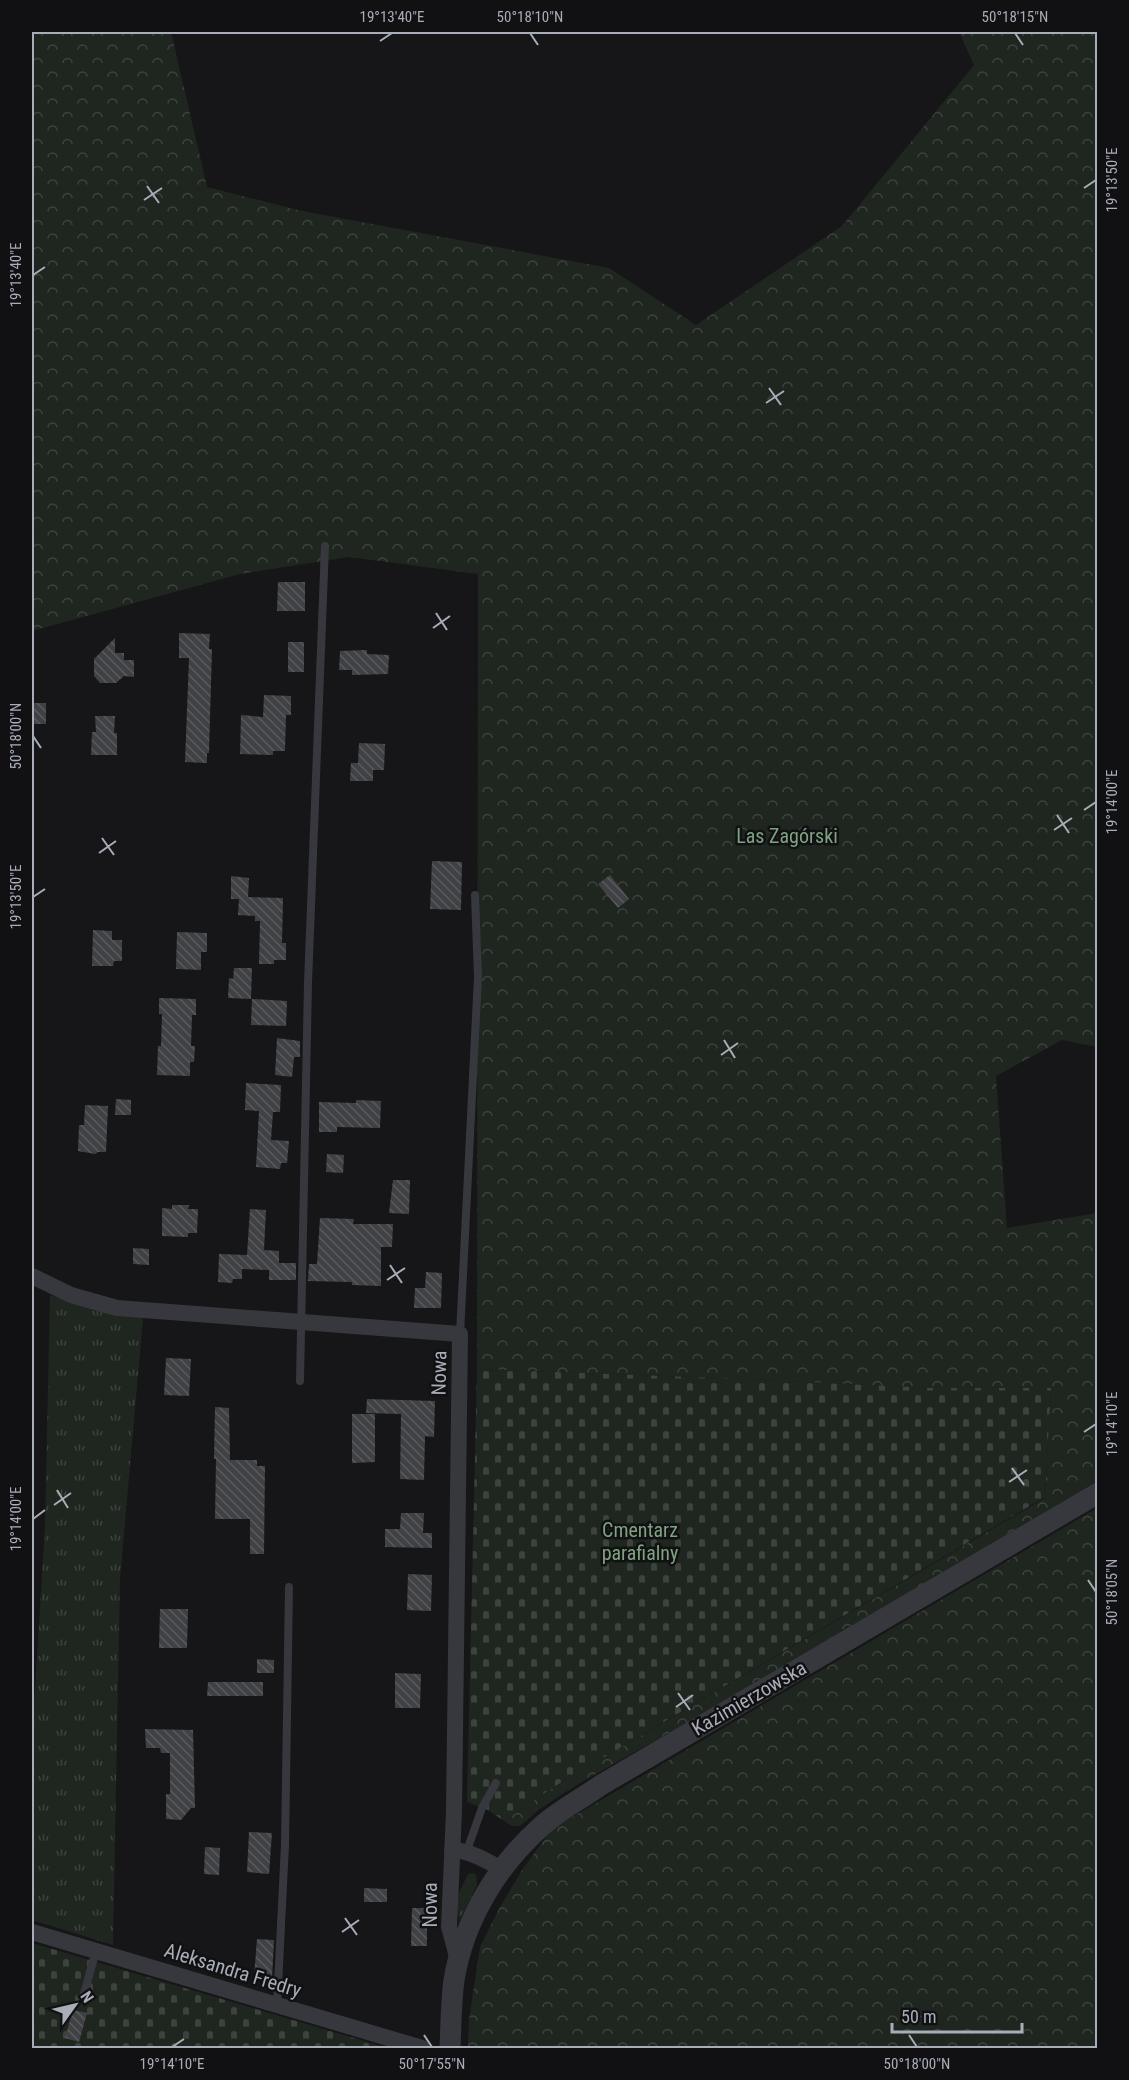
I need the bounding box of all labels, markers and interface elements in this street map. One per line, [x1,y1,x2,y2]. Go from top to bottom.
text: 19°13'40"E [360,8,424,26]
text: 50°18'10"N [497,8,563,26]
text: 50°18'15"N [982,8,1048,26]
text: 19°13'50"E [1103,148,1121,212]
text: 19°13'40"E [7,243,25,307]
text: 50°18'00"N [7,703,25,769]
text: 19°14'00"E [1103,770,1121,834]
park label: Las Zagórski [736,824,838,848]
text: 19°13'50"E [7,865,25,929]
street label: Nowa [427,1350,451,1396]
text: 19°14'10"E [1103,1392,1121,1456]
text: 19°14'00"E [7,1487,25,1551]
park label: Cmentarz parafialny [602,1518,678,1565]
text: 50°18'05"N [1103,1559,1121,1625]
street label: Kazimierzowska [687,1656,811,1740]
street label: Nowa [418,1882,442,1928]
street label: Aleksandra Fredry [162,1938,304,2002]
north arrow [45,1975,105,2035]
text: N [76,1988,98,2006]
scale bar [892,1996,1022,2034]
text: 50 m [901,2006,936,2027]
text: 19°14'10"E [140,2055,204,2073]
text: 50°17'55"N [399,2055,465,2073]
text: 50°18'00"N [884,2055,950,2073]

